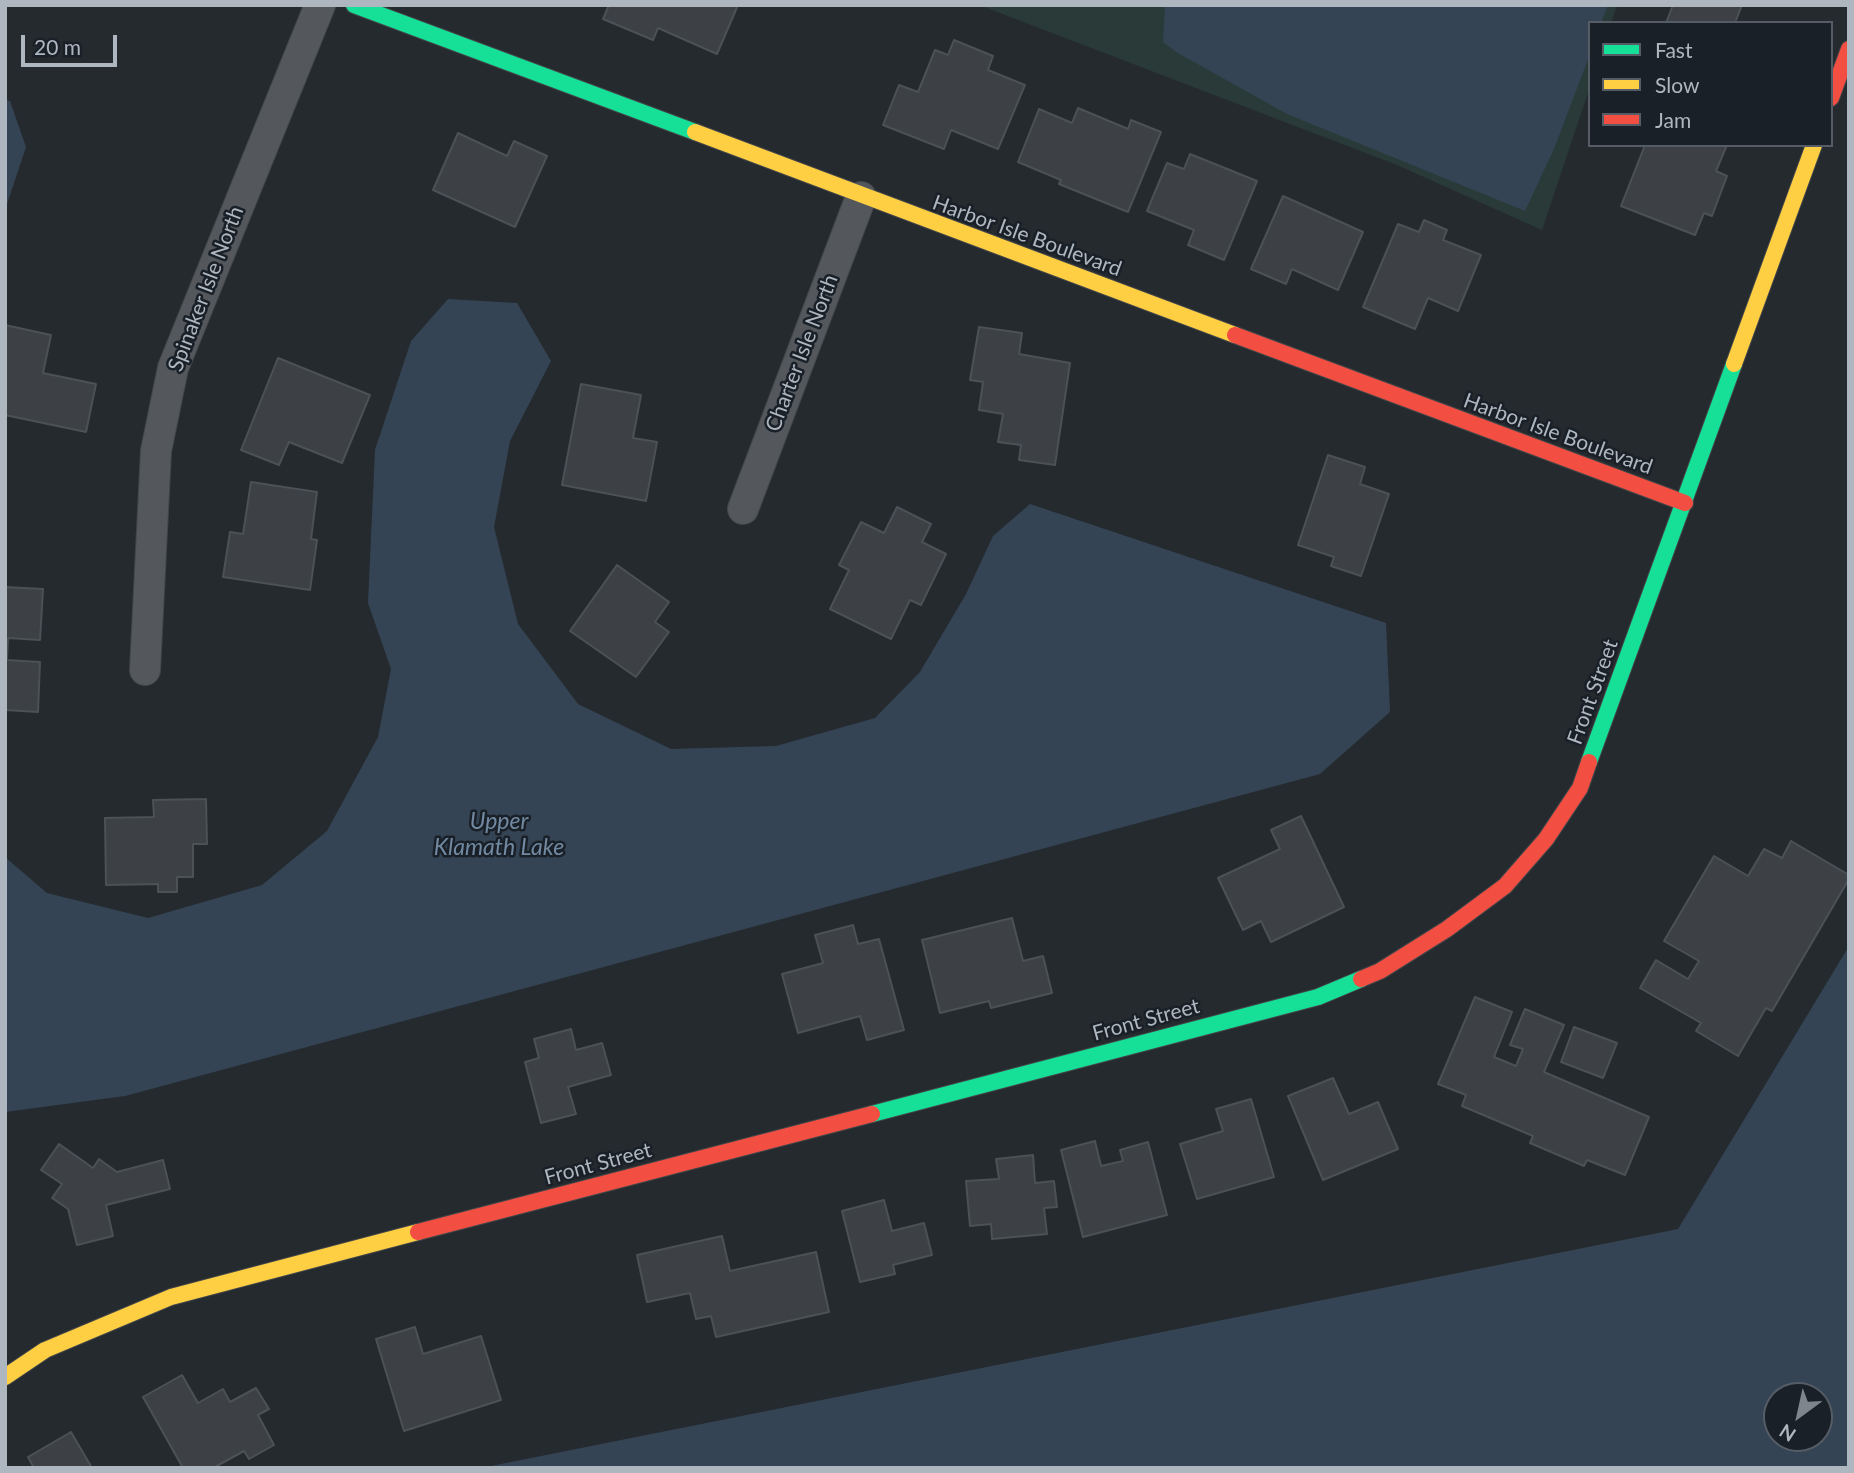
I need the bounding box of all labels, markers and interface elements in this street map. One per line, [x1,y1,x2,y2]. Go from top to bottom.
scale bar [24,21,121,65]
legend [1588,21,1833,147]
text: 20 m [34,34,81,59]
text: Fast [1655,37,1692,62]
text: Slow [1655,72,1699,97]
text: Jam [1655,107,1691,132]
street label: Harbor Isle Boulevard [929,190,1125,282]
street label: Spinaker Isle North [163,203,249,375]
street label: Charter Isle North [760,271,844,435]
street label: Harbor Isle Boulevard [1460,388,1656,480]
street label: Front Street [1562,636,1624,748]
water label: Upper Klamath Lake [434,808,564,862]
street label: Front Street [1090,994,1202,1046]
street label: Front Street [542,1138,654,1190]
north arrow [1763,1382,1833,1452]
text: N [1775,1420,1800,1447]

